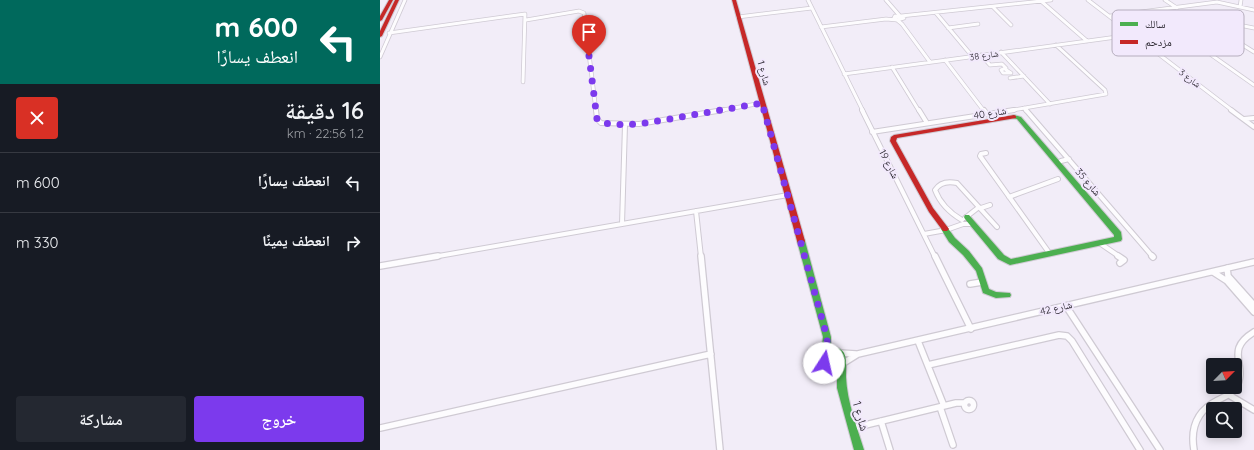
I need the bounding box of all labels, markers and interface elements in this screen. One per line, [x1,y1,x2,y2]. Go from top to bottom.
text: 600 m [214,9,298,44]
legend [1112,10,1244,56]
pin [572,15,606,56]
icon: left [312,16,364,68]
text: سالك [1145,17,1165,31]
icon: arrive [578,21,600,43]
text: مزدحم [1145,35,1172,50]
text: انعطف يسارًا [216,45,298,68]
street label: شارع 38 [969,48,999,63]
street label: شارع 1 [754,59,774,87]
street label: شارع 3 [1176,66,1203,91]
text: 16 دقيقة [285,95,364,125]
button: close [16,97,58,139]
street label: شارع 40 [973,104,1008,122]
text: 1.2 km · 22:56 [287,125,364,141]
street label: شارع 19 [876,147,902,181]
street label: شارع 35 [1072,165,1104,199]
text: انعطف يسارًا [258,171,330,190]
icon: left [342,172,364,194]
text: 600 m [16,173,60,192]
text: انعطف يمينًا [262,231,330,250]
icon: right [342,232,364,254]
text: 330 m [16,233,58,252]
street label: شارع 42 [1039,298,1074,318]
position arrow [803,342,845,384]
north arrow [1206,358,1242,394]
map controls [1206,358,1242,438]
button: مشاركة [16,396,186,442]
button: خروج [194,396,364,442]
street label: شارع 1 [849,399,872,433]
button: search [1206,402,1242,438]

